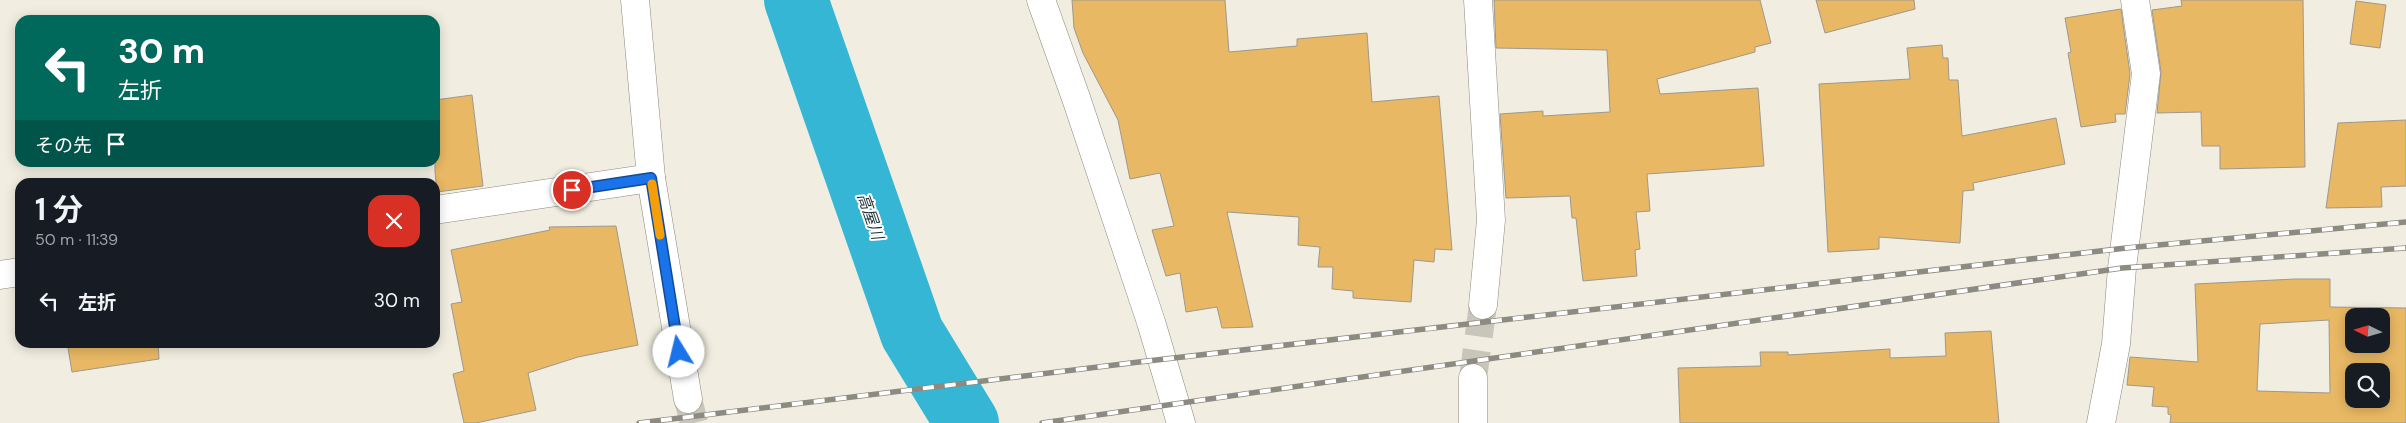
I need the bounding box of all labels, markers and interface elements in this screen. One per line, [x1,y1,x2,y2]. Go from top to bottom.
text: 30 m [118,28,205,74]
icon: left [35,35,100,100]
text: 左折 [118,76,162,105]
icon: arrive [102,130,130,158]
text: その先 [35,133,92,158]
pin [551,169,593,211]
icon: arrive [558,176,586,204]
text: 1 分 [35,190,83,229]
water label: 高屋川 [853,190,889,244]
button: close [368,195,420,247]
text: 50 m · 11:39 [35,229,118,250]
icon: left [35,287,63,315]
text: 30 m [374,288,420,313]
text: 左折 [78,290,116,315]
north arrow [2345,308,2390,352]
map controls [2345,308,2390,408]
position arrow [652,325,704,377]
button: search [2345,363,2390,408]

